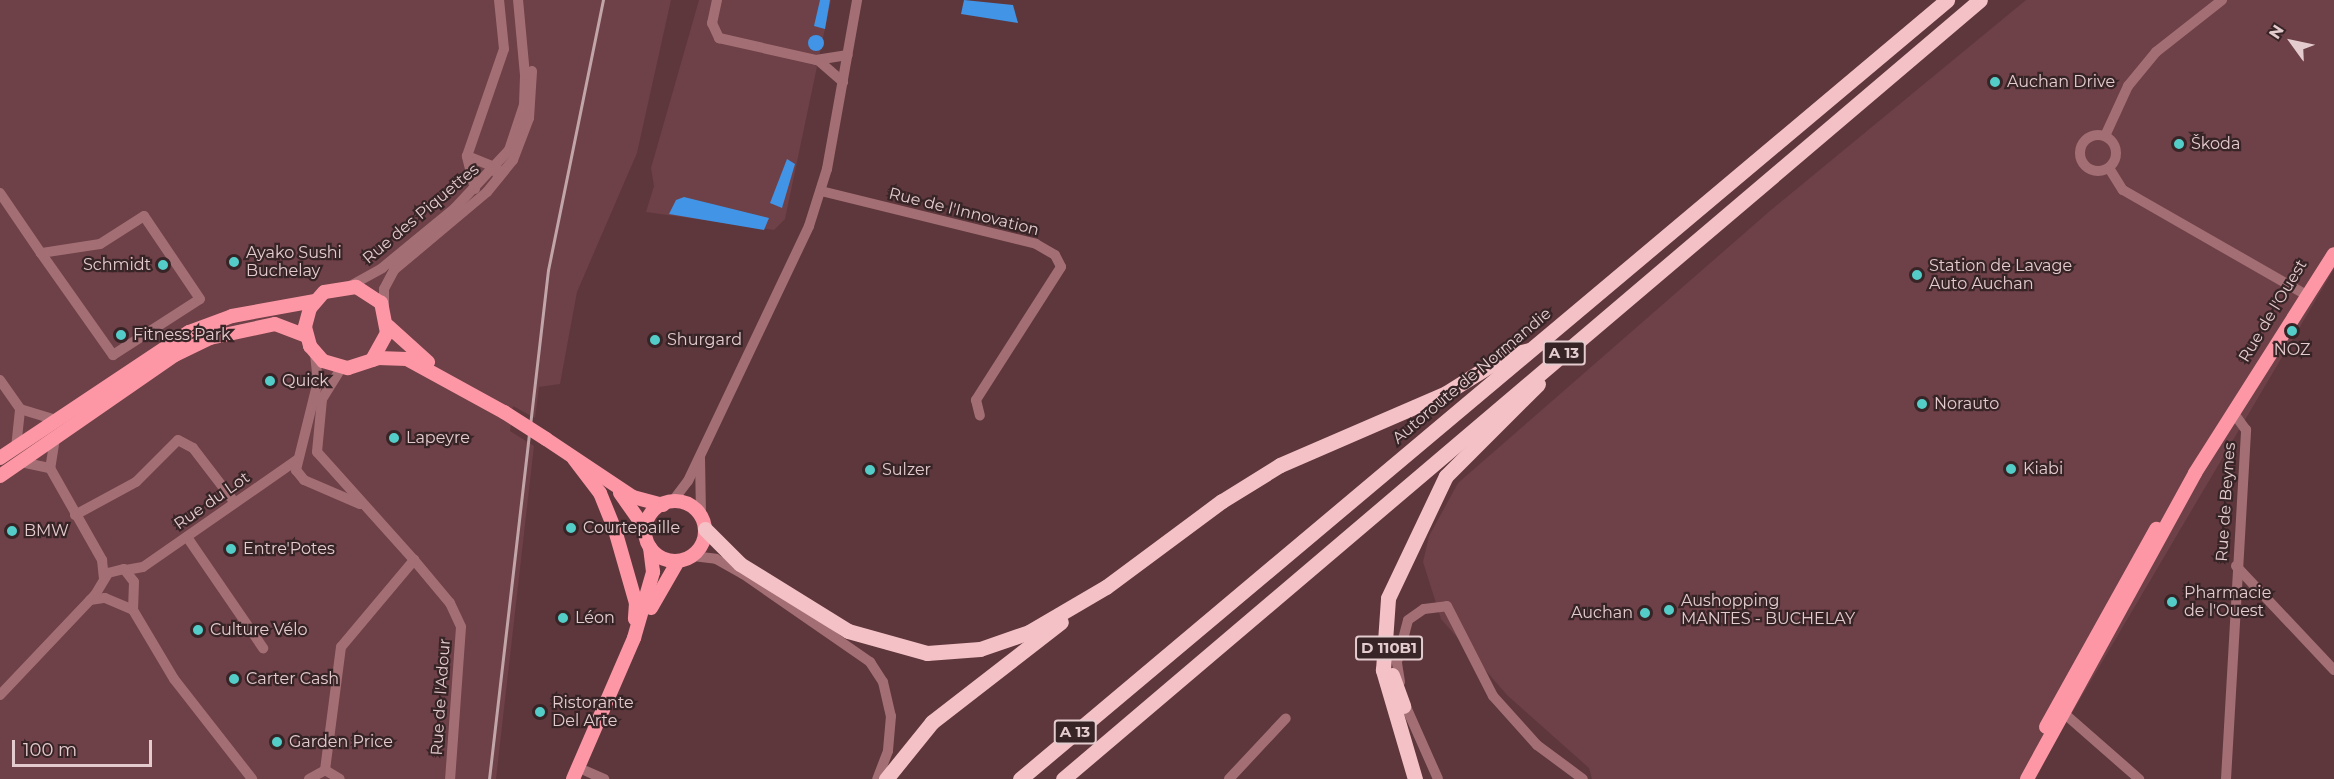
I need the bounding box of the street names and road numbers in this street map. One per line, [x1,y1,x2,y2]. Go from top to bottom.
street label: Rue des Piquettes [359,160,483,268]
street label: Rue de l'Innovation [887,184,1041,240]
street label: Rue de l'Ouest [2235,256,2311,366]
street label: Autoroute de Normandie [1389,304,1555,448]
road number: A 13 [1542,341,1586,365]
street label: Rue de Beynes [2212,442,2240,562]
street label: Rue du Lot [171,468,253,534]
road number: D 110B1 [1354,636,1424,660]
street label: Rue de l'Adour [427,638,455,756]
road number: A 13 [1052,720,1098,744]

